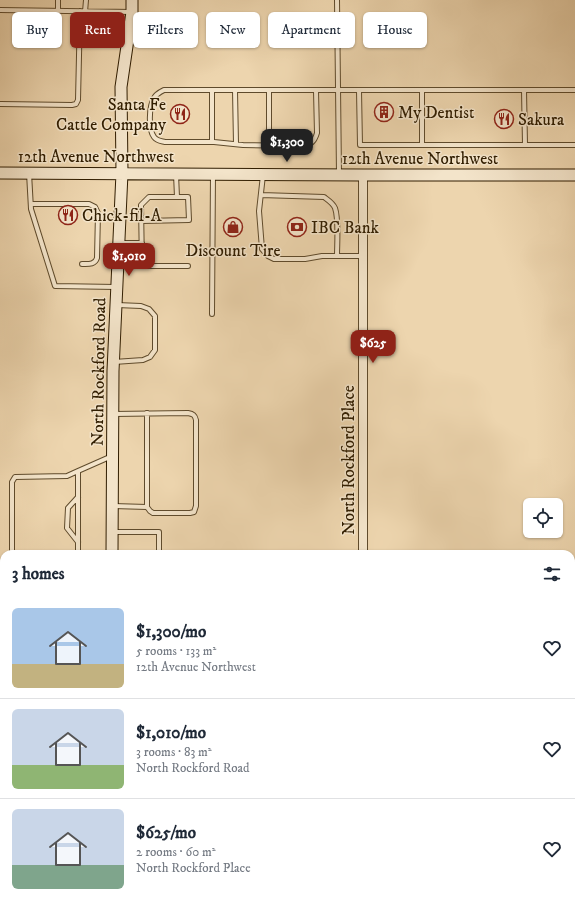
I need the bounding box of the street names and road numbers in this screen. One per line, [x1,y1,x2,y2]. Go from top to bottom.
street label: 12th Avenue Northwest [18,146,175,168]
street label: 12th Avenue Northwest [342,148,499,170]
street label: North Rockford Road [87,297,111,446]
street label: North Rockford Place [338,385,360,535]

